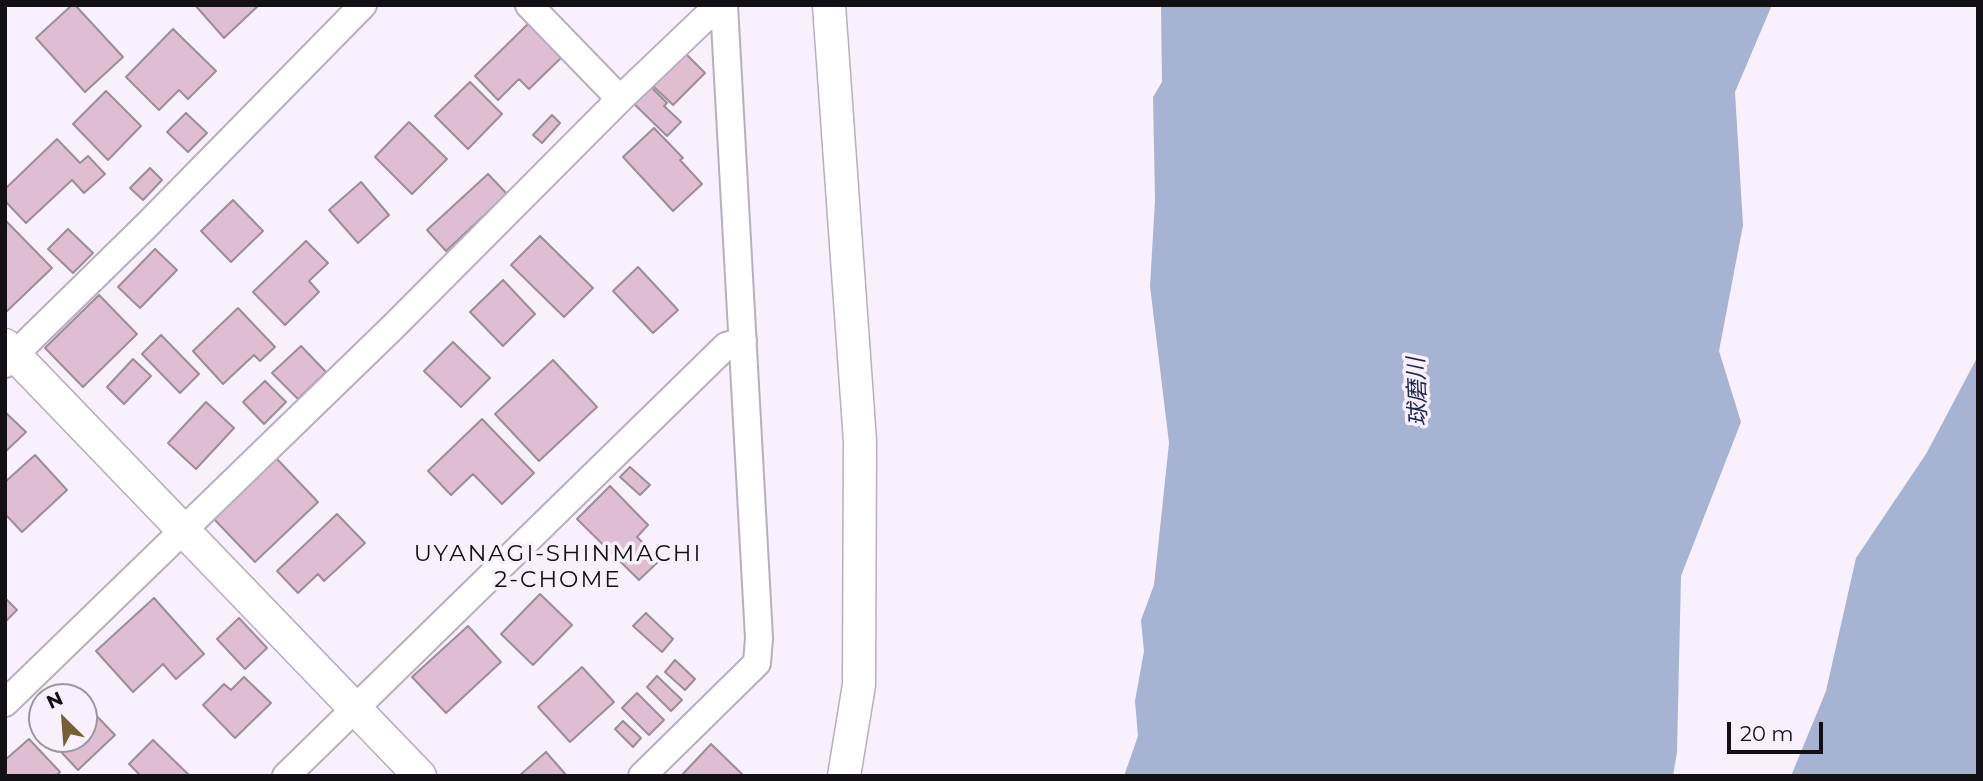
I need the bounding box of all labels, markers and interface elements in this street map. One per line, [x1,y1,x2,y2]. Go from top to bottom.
water label: 球磨川 [1403,357,1433,427]
district label: UYANAGI-SHINMACHI 2-CHOME [416,540,700,594]
north arrow [28,683,98,753]
text: N [43,687,67,714]
scale bar [1731,708,1827,752]
text: 20 m [1740,721,1794,746]

